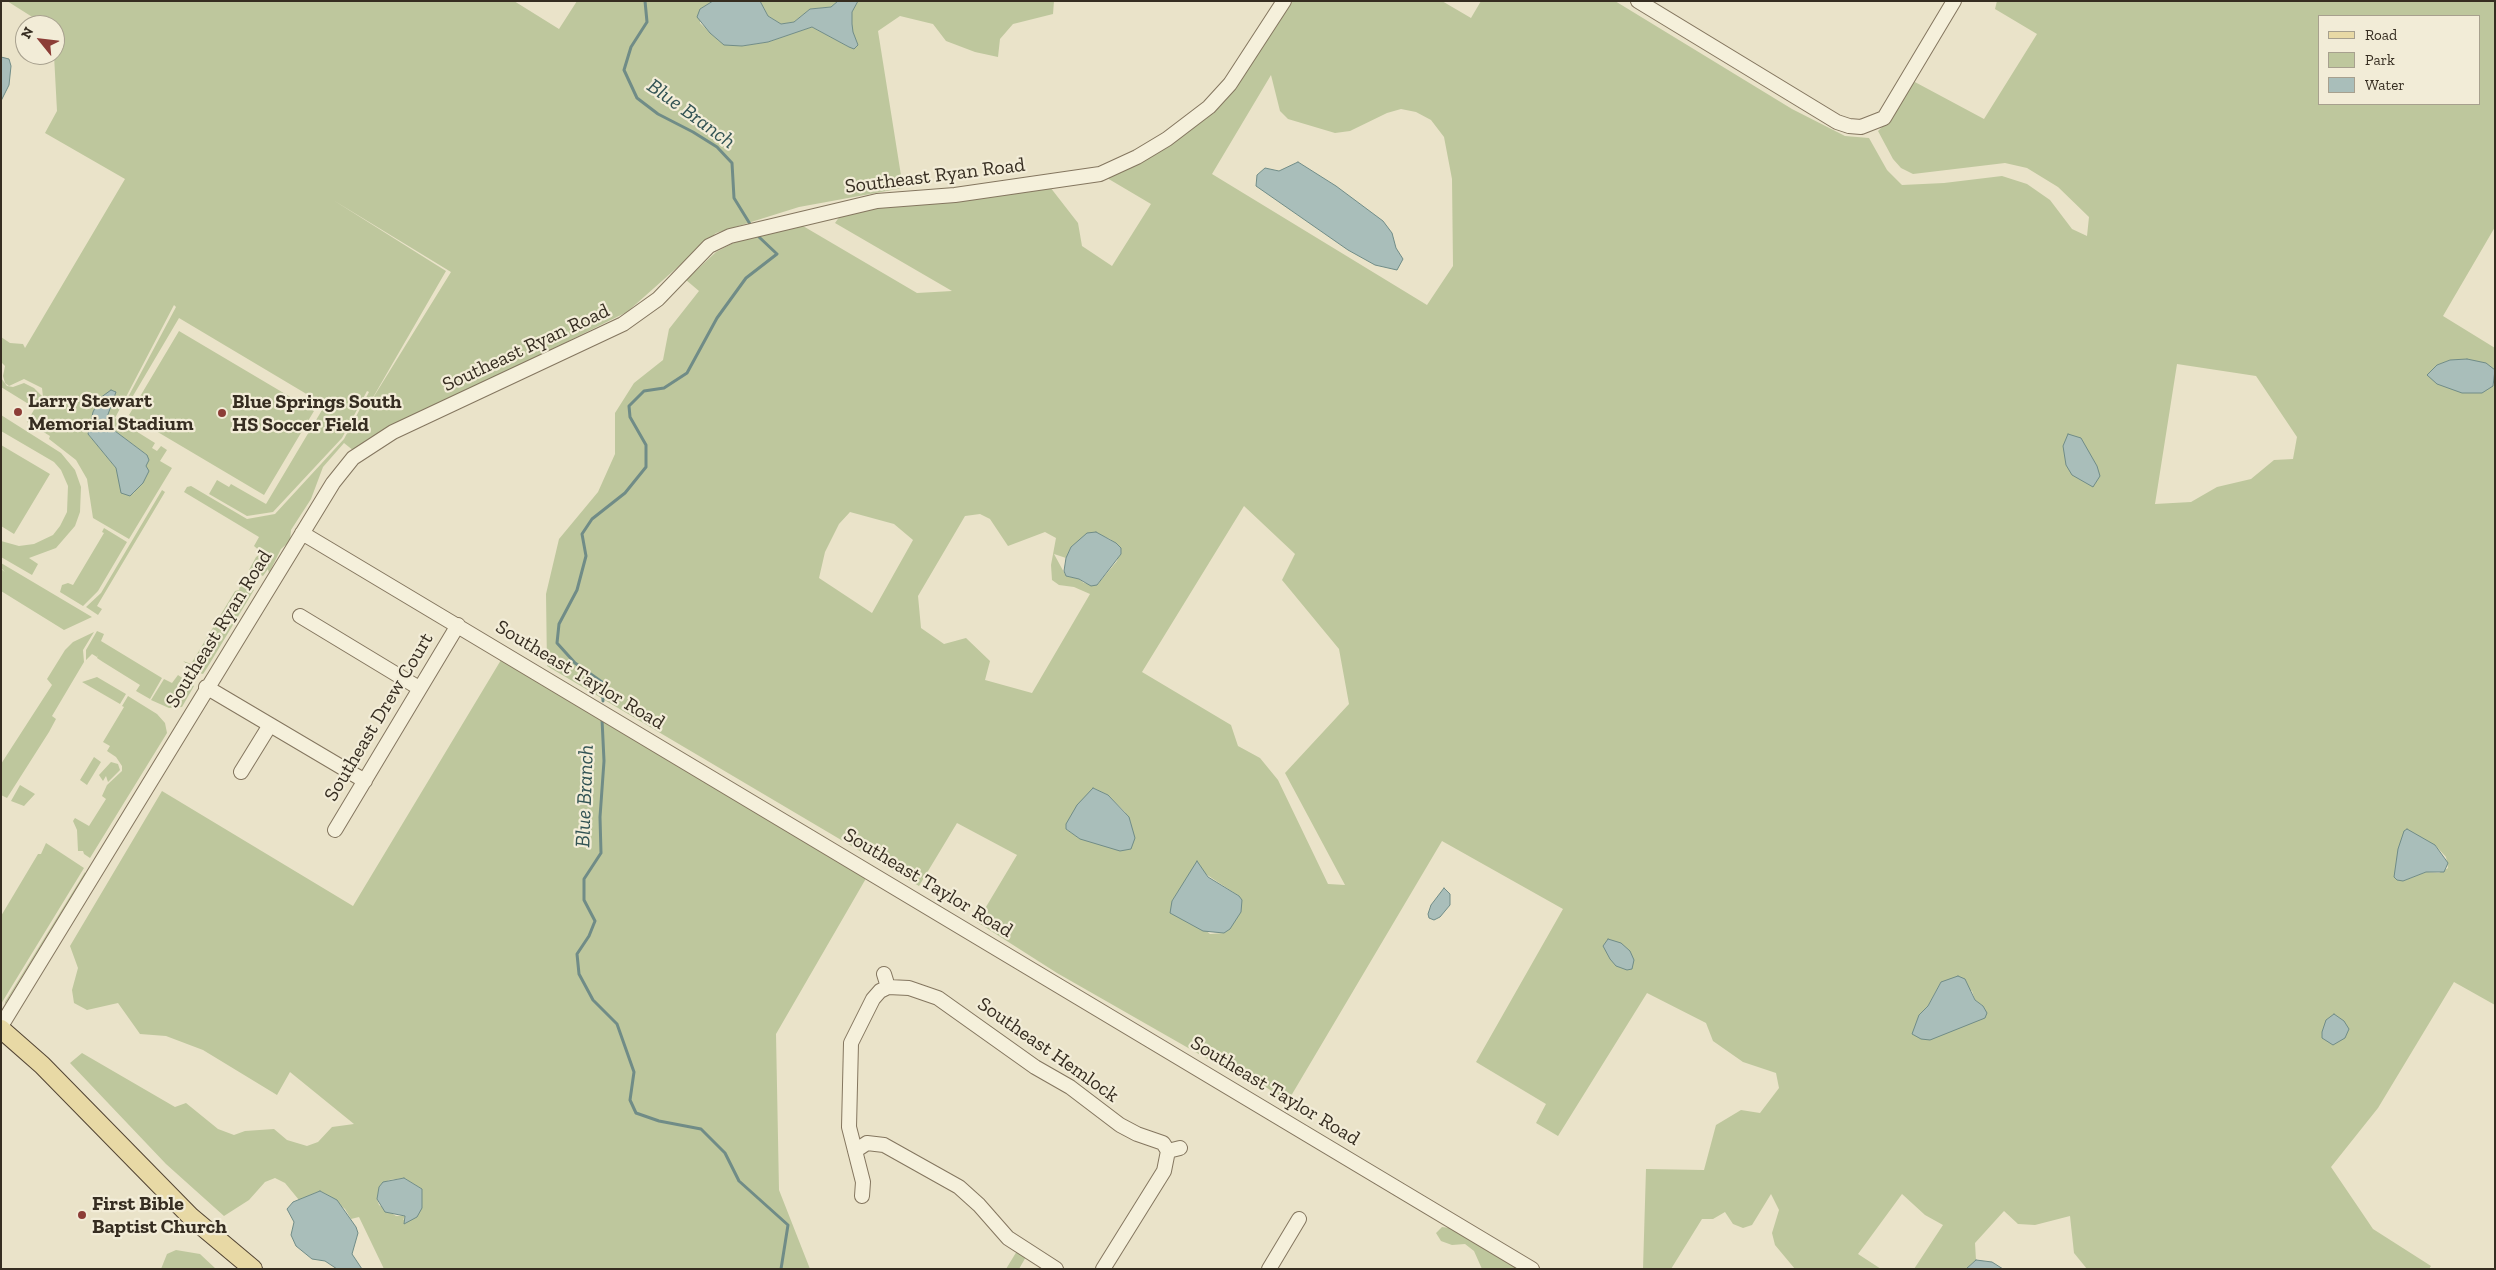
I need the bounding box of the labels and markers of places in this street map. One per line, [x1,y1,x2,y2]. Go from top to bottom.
place label: Larry Stewart Memorial Stadium [28,389,193,436]
place label: Blue Springs South HS Soccer Field [232,390,402,437]
marker: Larry Stewart Memorial Stadium [12,406,24,418]
marker: Blue Springs South HS Soccer Field [216,407,228,419]
place label: First Bible Baptist Church [92,1192,227,1239]
marker: First Bible Baptist Church [76,1209,88,1221]

